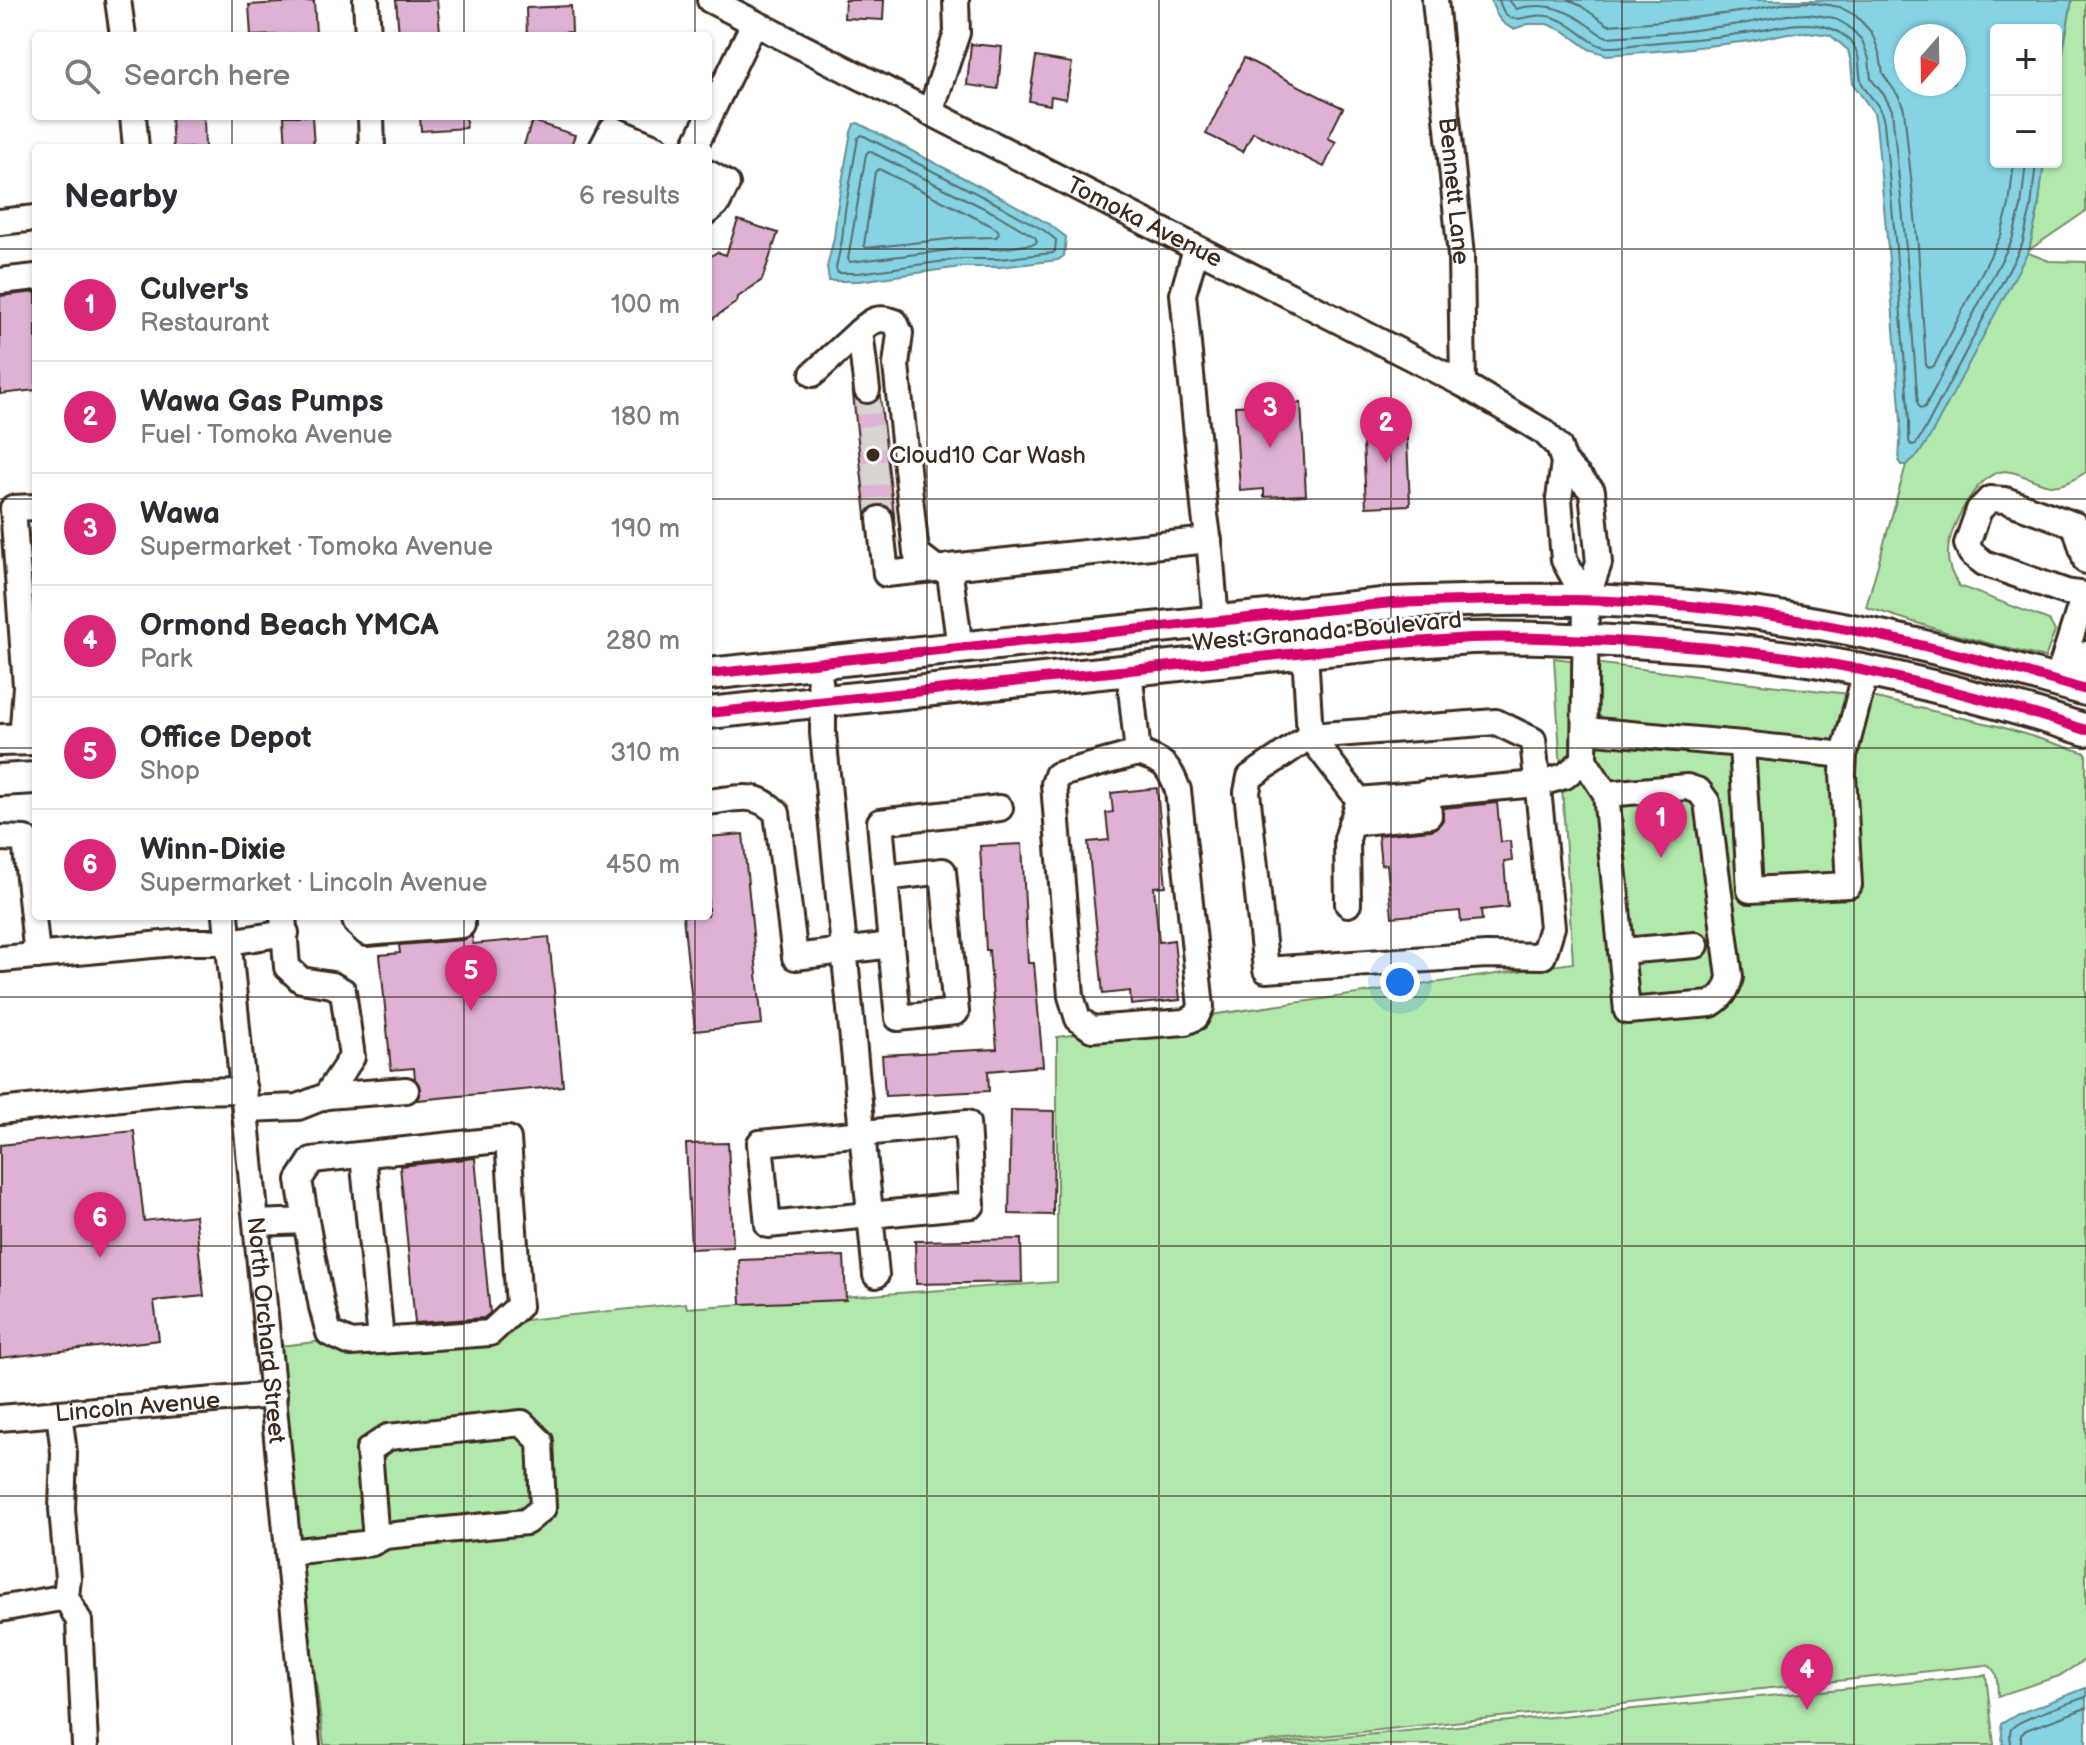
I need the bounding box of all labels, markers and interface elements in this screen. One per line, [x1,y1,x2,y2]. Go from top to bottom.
north arrow [1894,24,1966,96]
map controls [1990,24,2062,168]
button: + [1990,24,2062,96]
search box [32,32,712,120]
icon: search [60,54,104,98]
text: Search here [124,58,290,94]
button: − [1990,96,2062,168]
street label: Bennett Lane [1432,116,1475,265]
street label: Tomoka Avenue [1062,170,1227,274]
text: Nearby [64,176,178,217]
text: 6 results [579,181,680,212]
text: Culver's [140,272,249,308]
text: 1 [85,290,95,321]
text: 100 m [611,290,680,321]
text: Restaurant [140,308,269,339]
pin: 3 [1244,382,1296,448]
text: Wawa Gas Pumps [140,384,383,420]
pin: 2 [1360,397,1412,463]
text: 2 [82,402,98,433]
text: 180 m [611,402,680,433]
text: Fuel · Tomoka Avenue [140,420,392,451]
place label: Cloud10 Car Wash [889,441,1086,470]
marker: Cloud10 Car Wash [864,446,882,464]
text: Wawa [140,496,220,532]
text: 3 [82,514,98,545]
text: 190 m [611,514,680,545]
text: Supermarket · Tomoka Avenue [140,532,493,563]
street label: West Granada Boulevard [1191,605,1463,658]
text: Ormond Beach YMCA [140,608,439,644]
text: 4 [82,626,98,657]
text: 280 m [606,626,680,657]
text: Park [140,644,192,675]
text: Office Depot [140,720,312,756]
text: 5 [82,738,98,769]
text: 310 m [610,738,680,769]
text: Shop [140,756,200,787]
pin: 1 [1635,792,1687,858]
text: Winn-Dixie [140,832,286,868]
text: 6 [82,850,98,881]
text: 450 m [605,850,680,881]
text: Supermarket · Lincoln Avenue [140,868,487,899]
pin: 5 [445,945,497,1011]
your location [1380,962,1420,1002]
pin: 6 [74,1192,126,1258]
street label: North Orchard Street [240,1215,292,1445]
street label: Lincoln Avenue [54,1386,221,1428]
pin: 4 [1781,1644,1833,1710]

